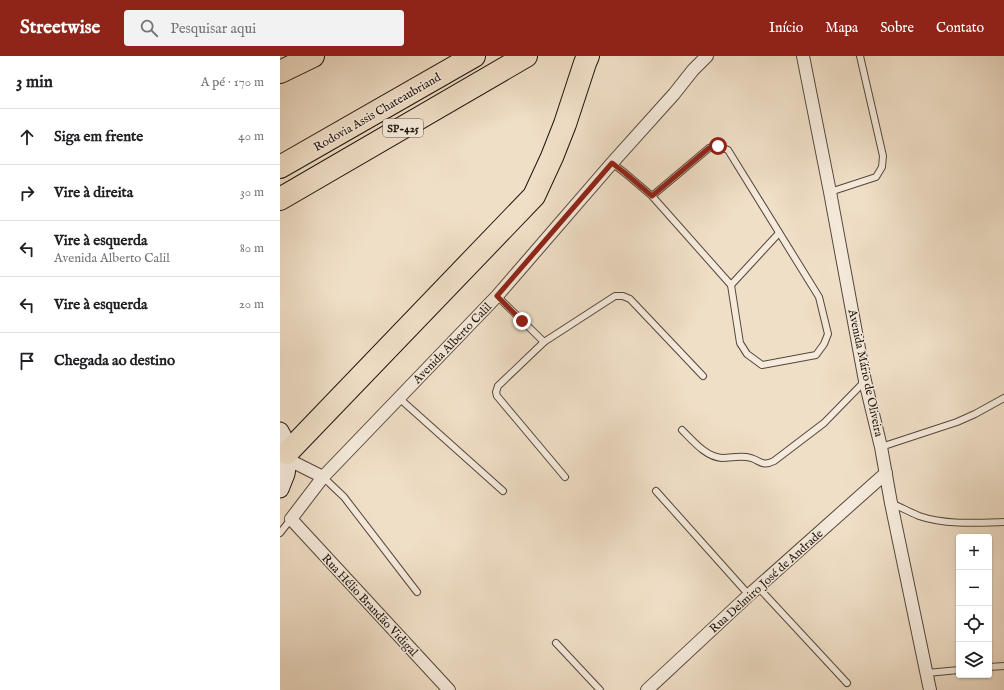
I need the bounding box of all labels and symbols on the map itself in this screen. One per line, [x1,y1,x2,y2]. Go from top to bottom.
street label: Rodovia Assis Chateaubriand [311,70,444,155]
road number: SP-425 [383,119,423,137]
route start [709,137,727,155]
street label: Avenida Alberto Calil [409,299,495,388]
street label: Avenida Mário de Oliveira [844,307,887,439]
route end [513,312,531,330]
street label: Rua Delmiro José de Andrade [706,526,827,637]
street label: Rua Hélio Brandão Vidigal [318,551,421,660]

